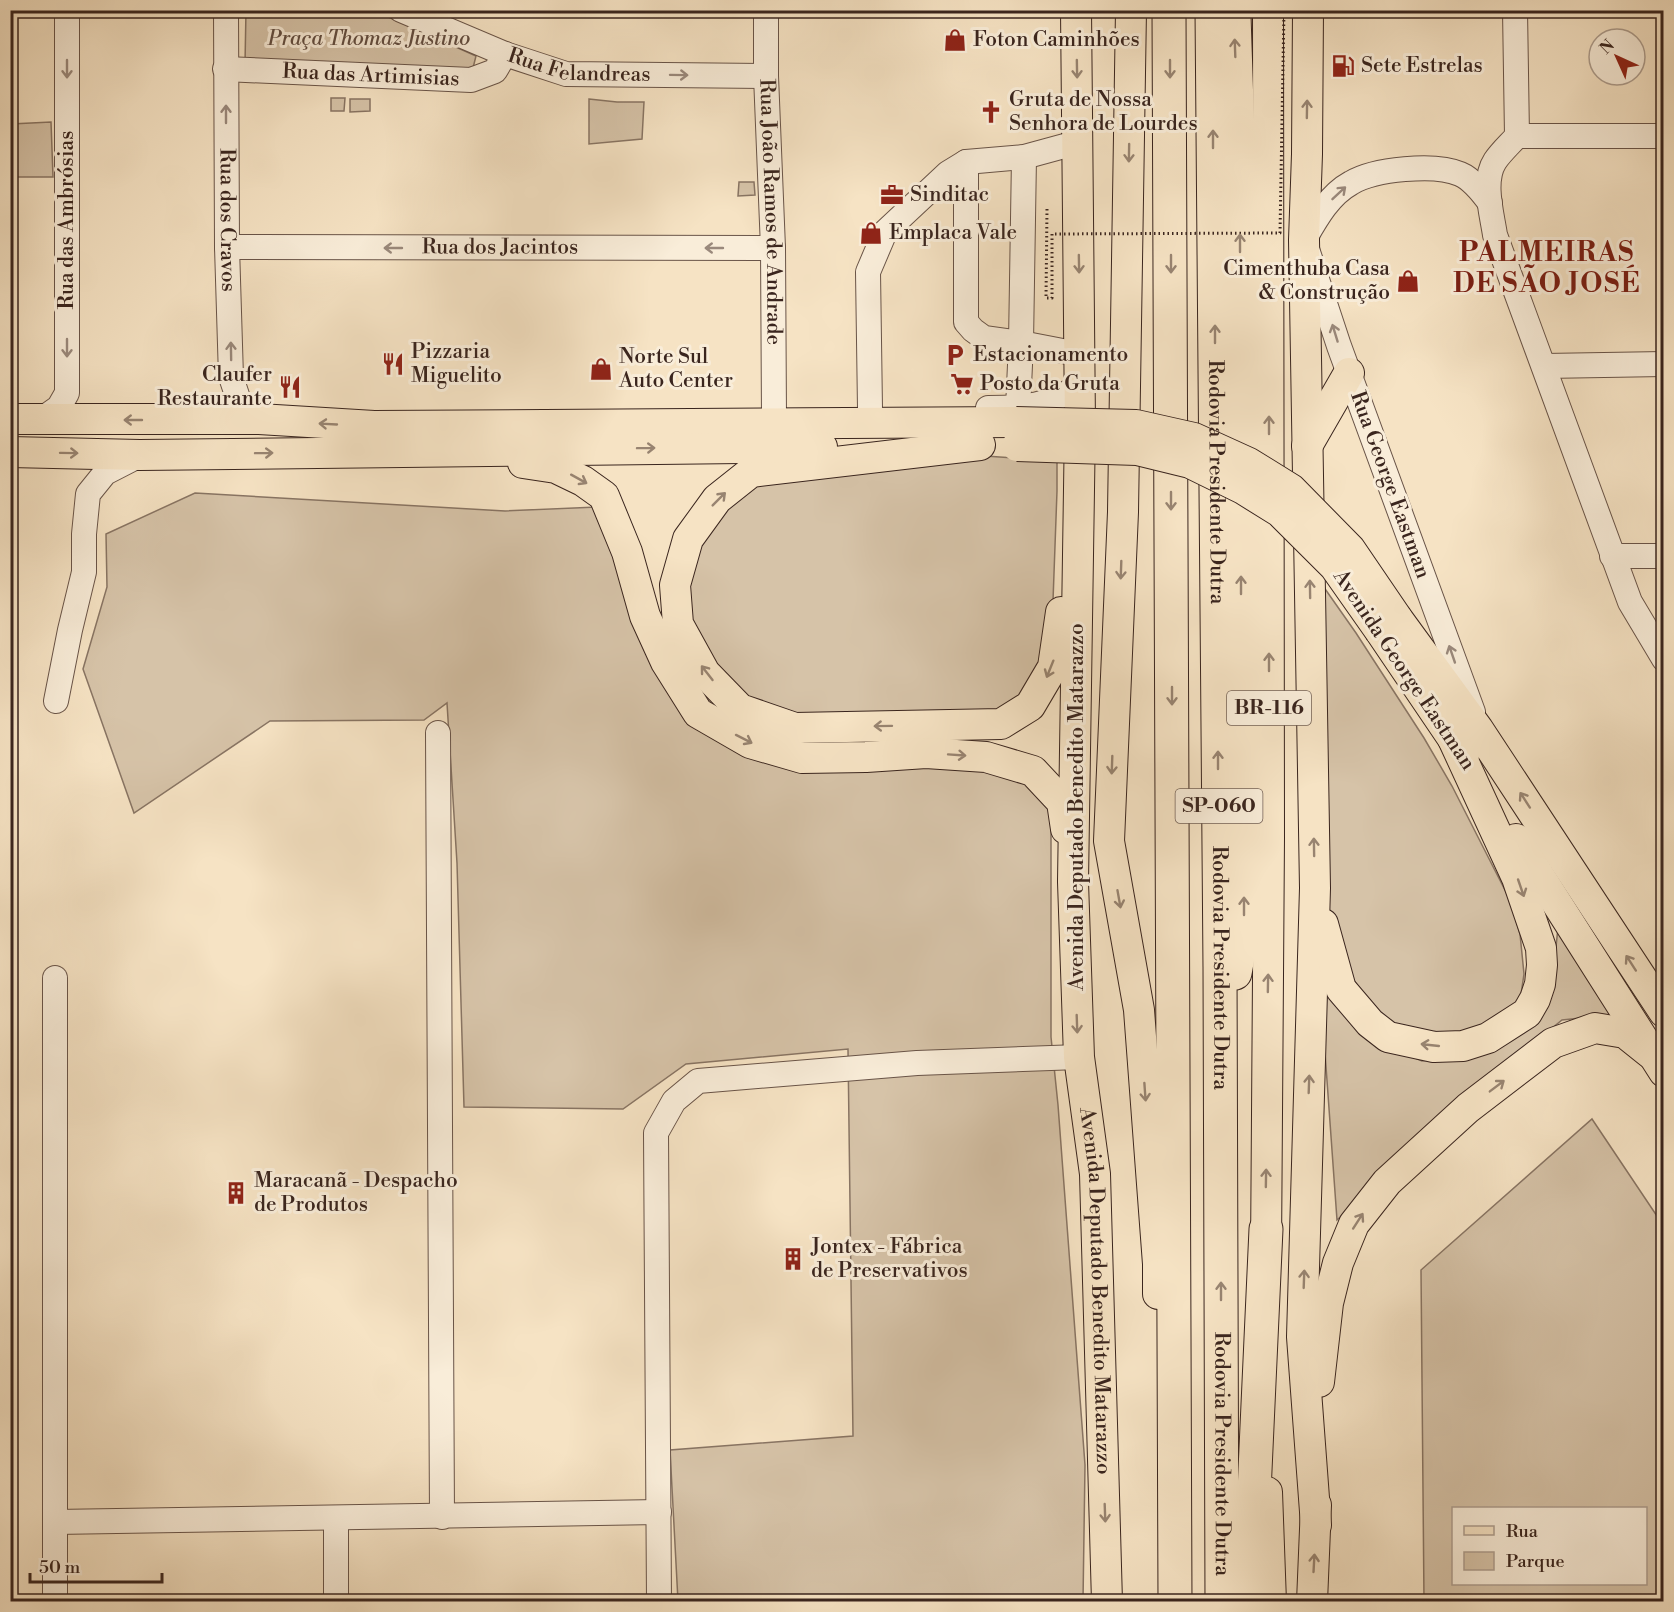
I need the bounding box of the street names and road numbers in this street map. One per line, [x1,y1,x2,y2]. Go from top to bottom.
street label: Rua Felandreas [504,43,651,88]
street label: Rua das Artimisias [282,59,460,92]
street label: Rua João Ramos de Andrade [753,78,787,345]
street label: Rua das Ambrósias [54,131,80,309]
street label: Rua dos Cravos [214,148,241,292]
street label: Rua dos Jacintos [422,234,578,261]
street label: Rodovia Presidente Dutra [1202,360,1230,605]
street label: Rua George Eastman [1344,388,1436,583]
street label: Avenida George Eastman [1327,564,1481,776]
street label: Avenida Deputado Benedito Matarazzo [1064,623,1090,992]
road number: BR-116 [1227,691,1311,725]
road number: SP-060 [1176,789,1262,823]
street label: Rodovia Presidente Dutra [1206,846,1233,1091]
street label: Avenida Deputado Benedito Matarazzo [1073,1105,1116,1475]
street label: Rodovia Presidente Dutra [1208,1332,1235,1577]

